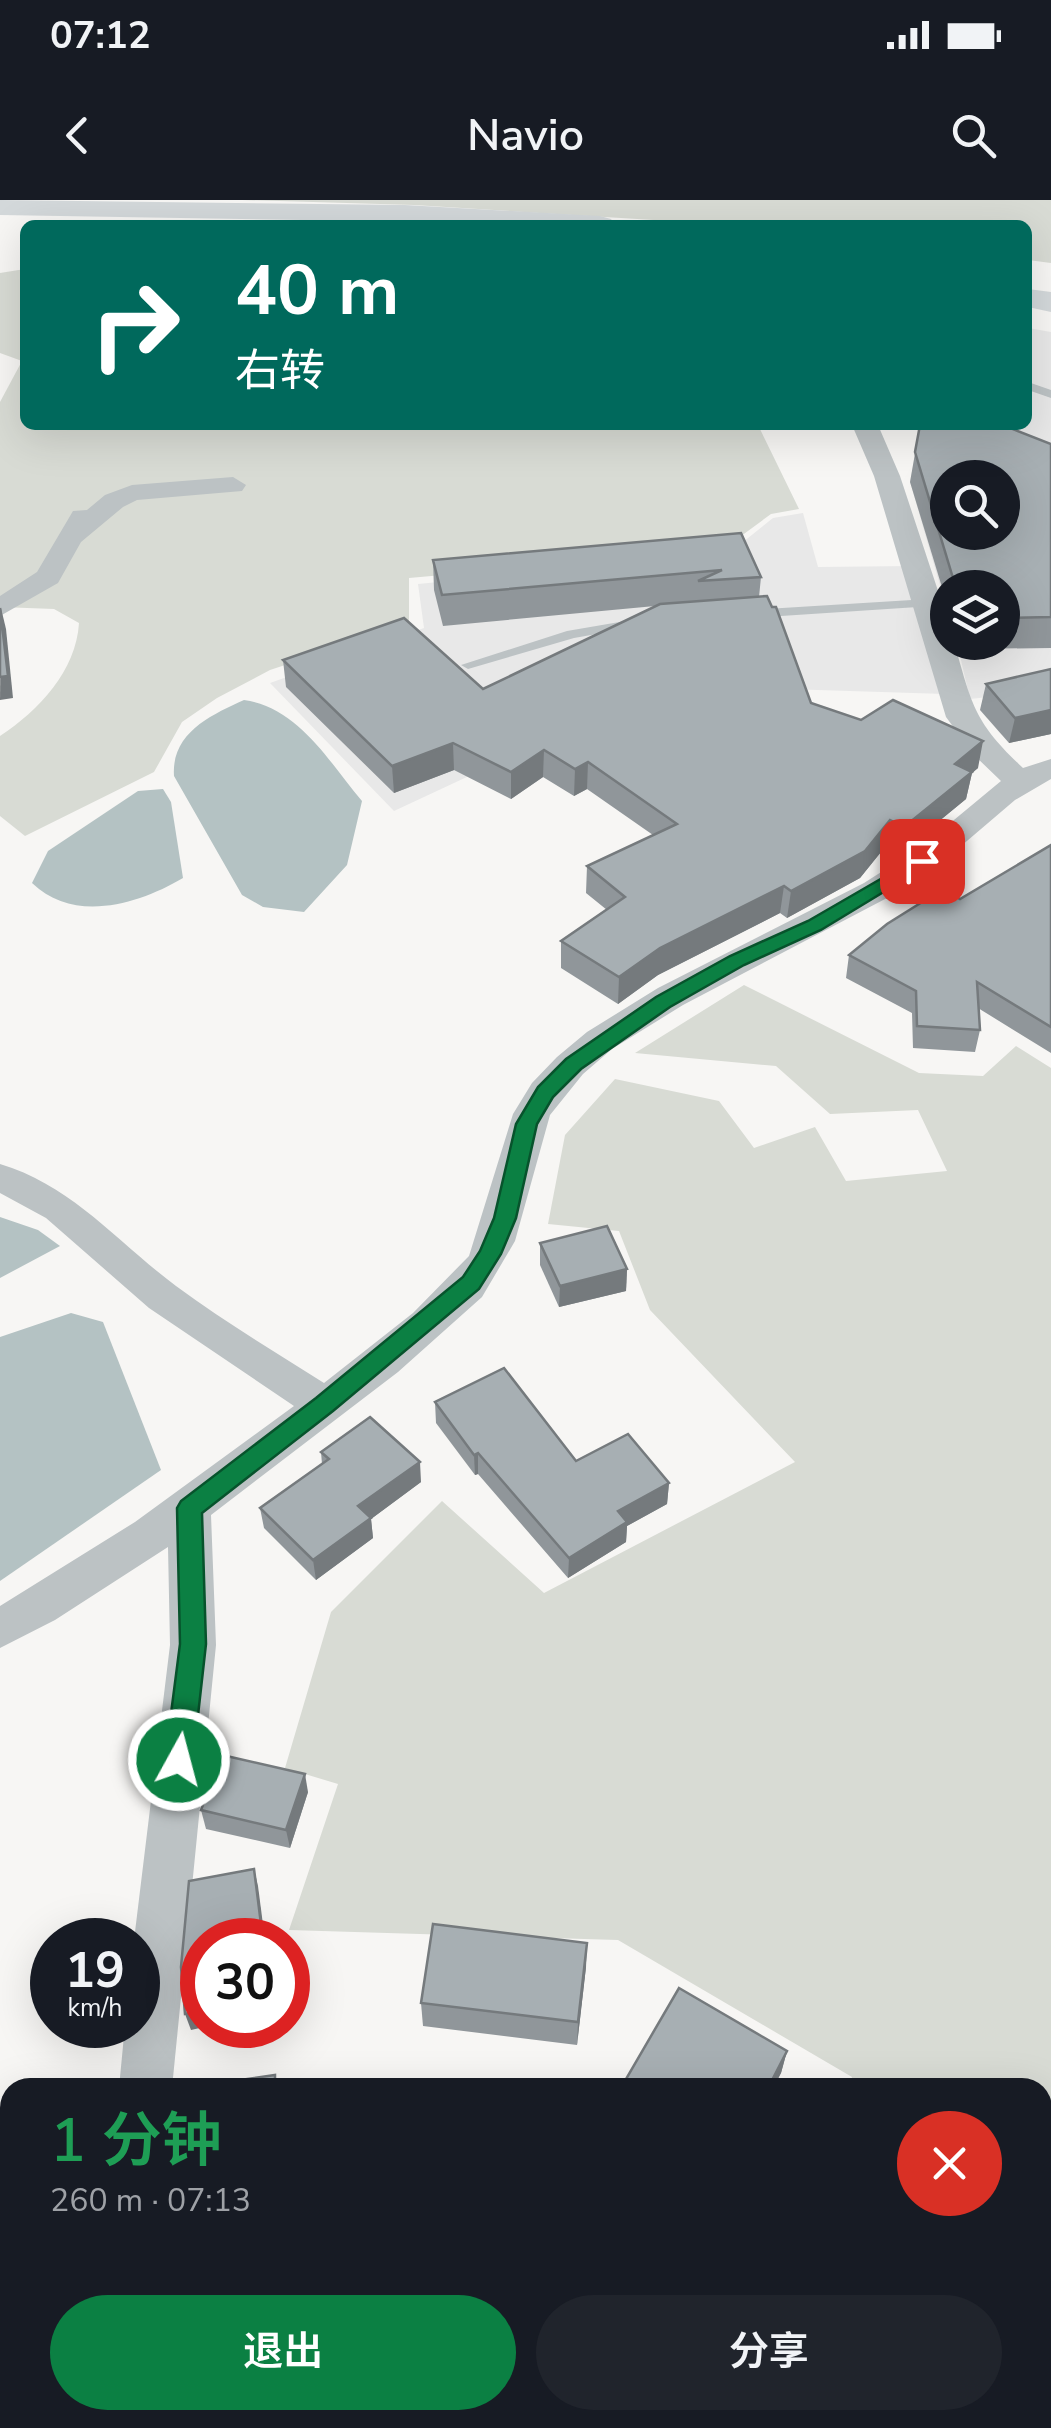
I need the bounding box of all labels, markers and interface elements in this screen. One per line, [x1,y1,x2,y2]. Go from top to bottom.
text: 07:12 [50,10,151,61]
text: Navio [467,105,584,166]
icon: back [50,108,105,163]
icon: search [946,108,1001,163]
text: 40 m [235,243,399,339]
icon: right [70,260,200,390]
text: 右转 [235,341,325,402]
map controls [930,460,1020,660]
button: search [930,460,1020,550]
button: layers [930,570,1020,660]
pin [880,819,965,904]
icon: arrive [895,834,950,889]
position arrow [127,1708,231,1812]
speed limit sign: 30 [180,1918,310,2048]
text: 19 [65,1936,125,2005]
text: km/h [67,1991,123,2025]
text: 1 分钟 [50,2100,222,2182]
button: close [897,2111,1002,2216]
text: 260 m · 07:13 [50,2179,251,2222]
button: 退出 [50,2295,516,2410]
button: 分享 [536,2295,1002,2410]

